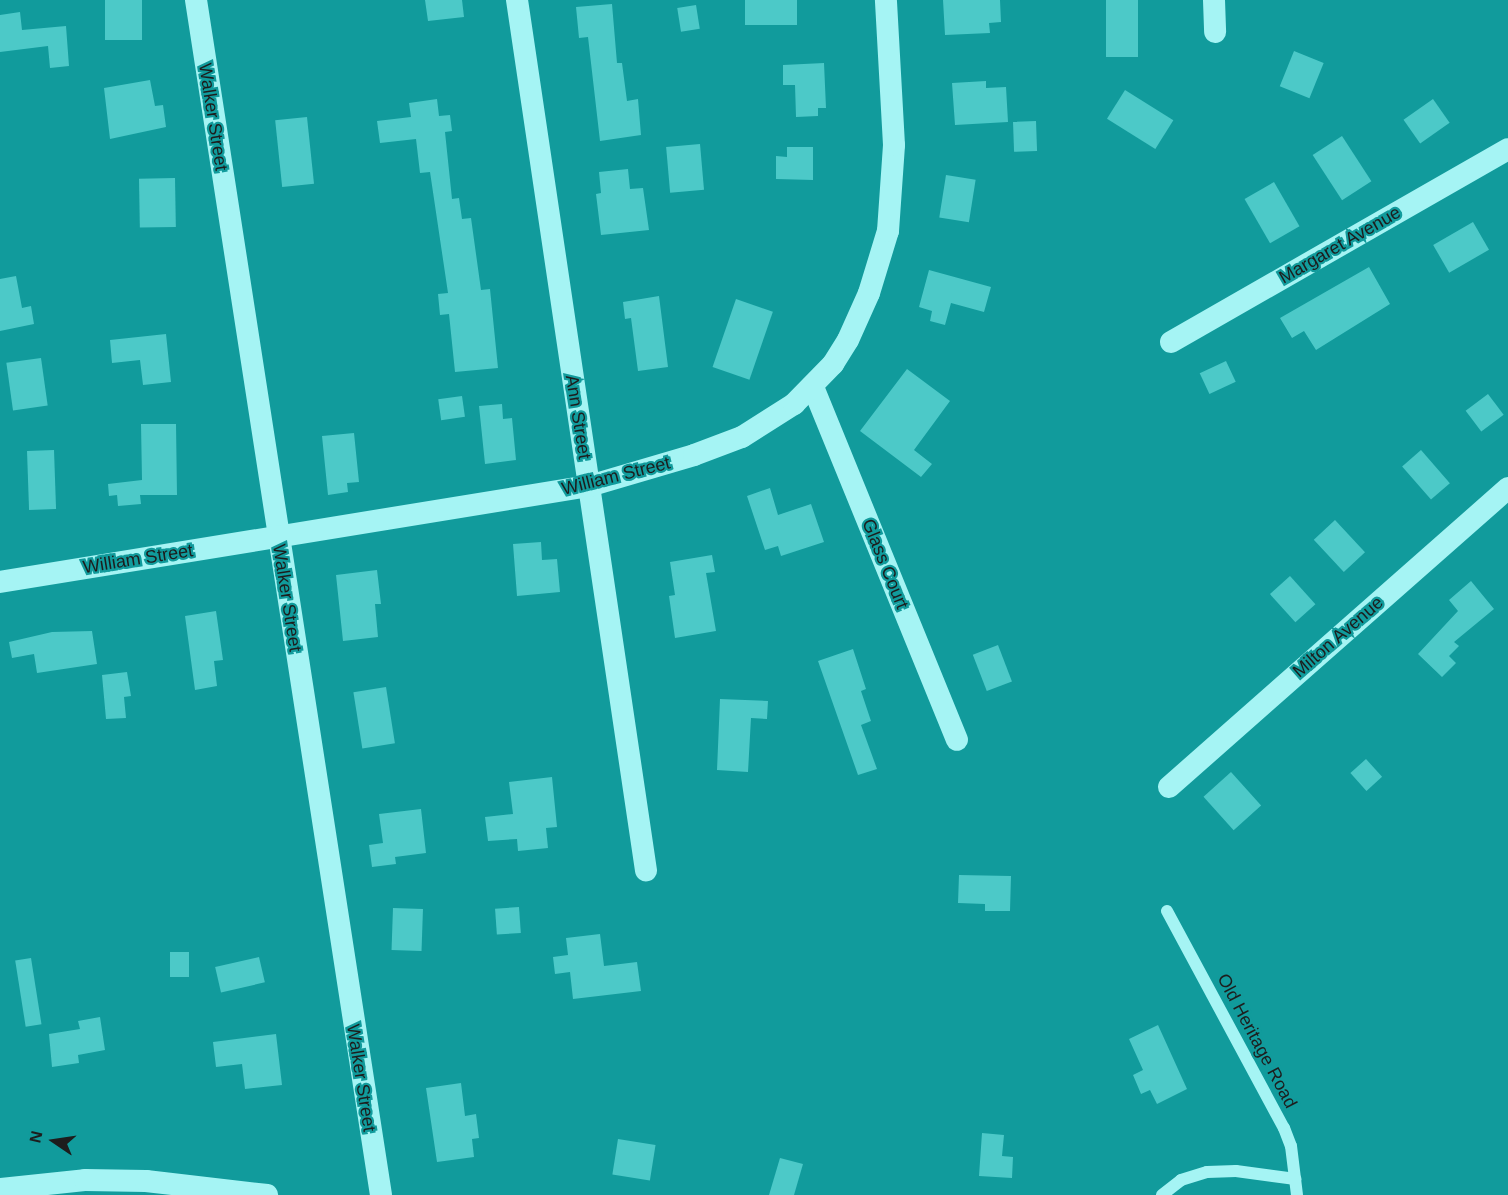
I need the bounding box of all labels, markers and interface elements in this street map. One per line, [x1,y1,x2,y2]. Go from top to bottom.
street label: Walker Street [194,62,232,172]
street label: Margaret Avenue [1275,201,1405,289]
street label: Ann Street [561,373,595,461]
street label: William Street [560,452,672,500]
street label: Glass Court [857,516,913,612]
street label: William Street [81,540,195,578]
street label: Walker Street [268,543,306,653]
street label: Milton Avenue [1288,592,1388,682]
street label: Old Heritage Road [1212,970,1302,1112]
street label: Walker Street [342,1023,380,1133]
north arrow [24,1111,84,1171]
text: N [26,1129,46,1144]

